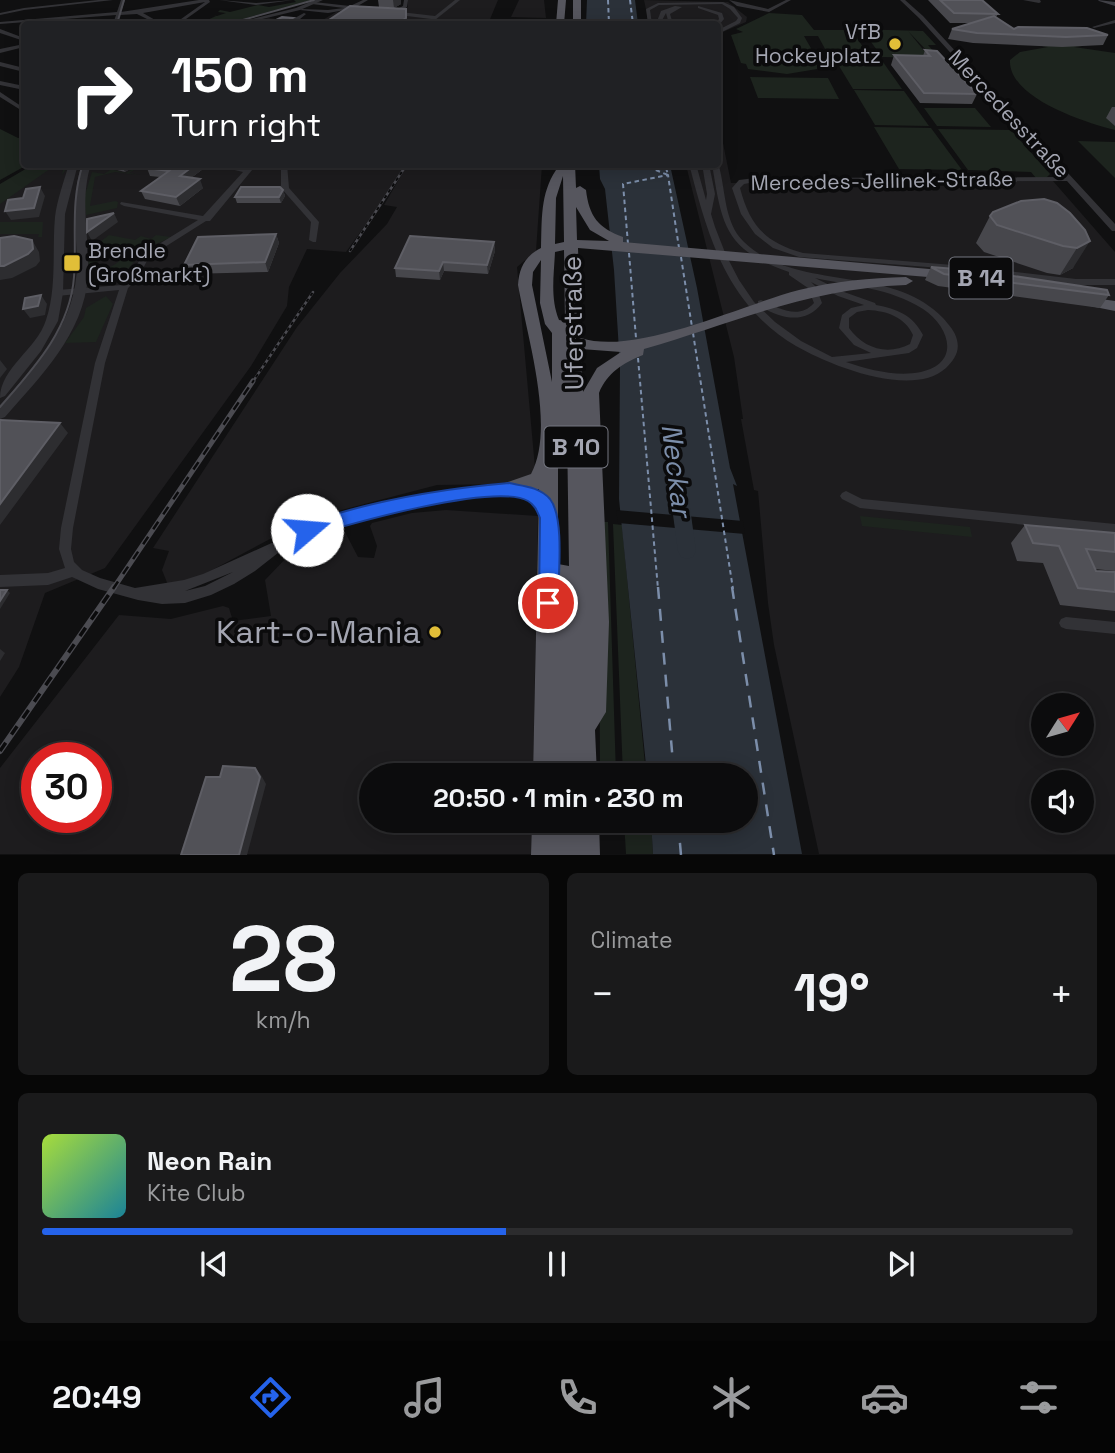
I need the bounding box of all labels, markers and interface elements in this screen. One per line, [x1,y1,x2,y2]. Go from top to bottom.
place label: VfB Hockeyplatz [755,18,881,69]
marker: VfB Hockeyplatz [887,36,903,52]
text: 150 m [171,44,309,106]
street label: Mercedesstraße [943,44,1076,184]
icon: right [56,49,147,140]
text: Turn right [171,105,321,145]
street label: Mercedes-Jellinek-Straße [750,165,1014,196]
place label: Brendle (Großmarkt) [88,237,210,288]
marker: Brendle (Großmarkt) [62,253,82,273]
street label: Uferstraße [555,255,591,391]
road number: B 14 [950,258,1012,298]
water label: Neckar [653,421,701,522]
road number: B 10 [544,426,608,467]
position arrow [270,493,344,567]
pin [518,573,578,633]
icon: arrive [529,584,567,622]
place label: Kart-o-Mania [216,612,421,652]
marker: Kart-o-Mania [427,624,443,640]
north arrow [1031,693,1094,756]
map controls [1031,693,1094,833]
speed limit sign: 30 [21,742,112,833]
button: sound [1031,770,1094,833]
text: 20:50 · 1 min · 230 m [433,781,684,815]
text: 28 [229,901,338,1018]
text: Climate [591,925,673,955]
text: 19° [794,960,870,1026]
text: − [591,970,614,1018]
text: + [1049,970,1073,1018]
text: km/h [256,1005,311,1035]
text: Neon Rain [147,1144,272,1178]
text: Kite Club [147,1178,246,1208]
icon: previous [195,1245,233,1283]
icon: pause [538,1245,576,1283]
icon: next [882,1245,920,1283]
icon: directions [246,1373,295,1422]
icon: music [400,1373,449,1422]
icon: phone [553,1373,602,1422]
icon: climate [707,1373,756,1422]
icon: car [860,1373,909,1422]
icon: filters [1014,1373,1063,1422]
text: 20:49 [52,1377,142,1417]

